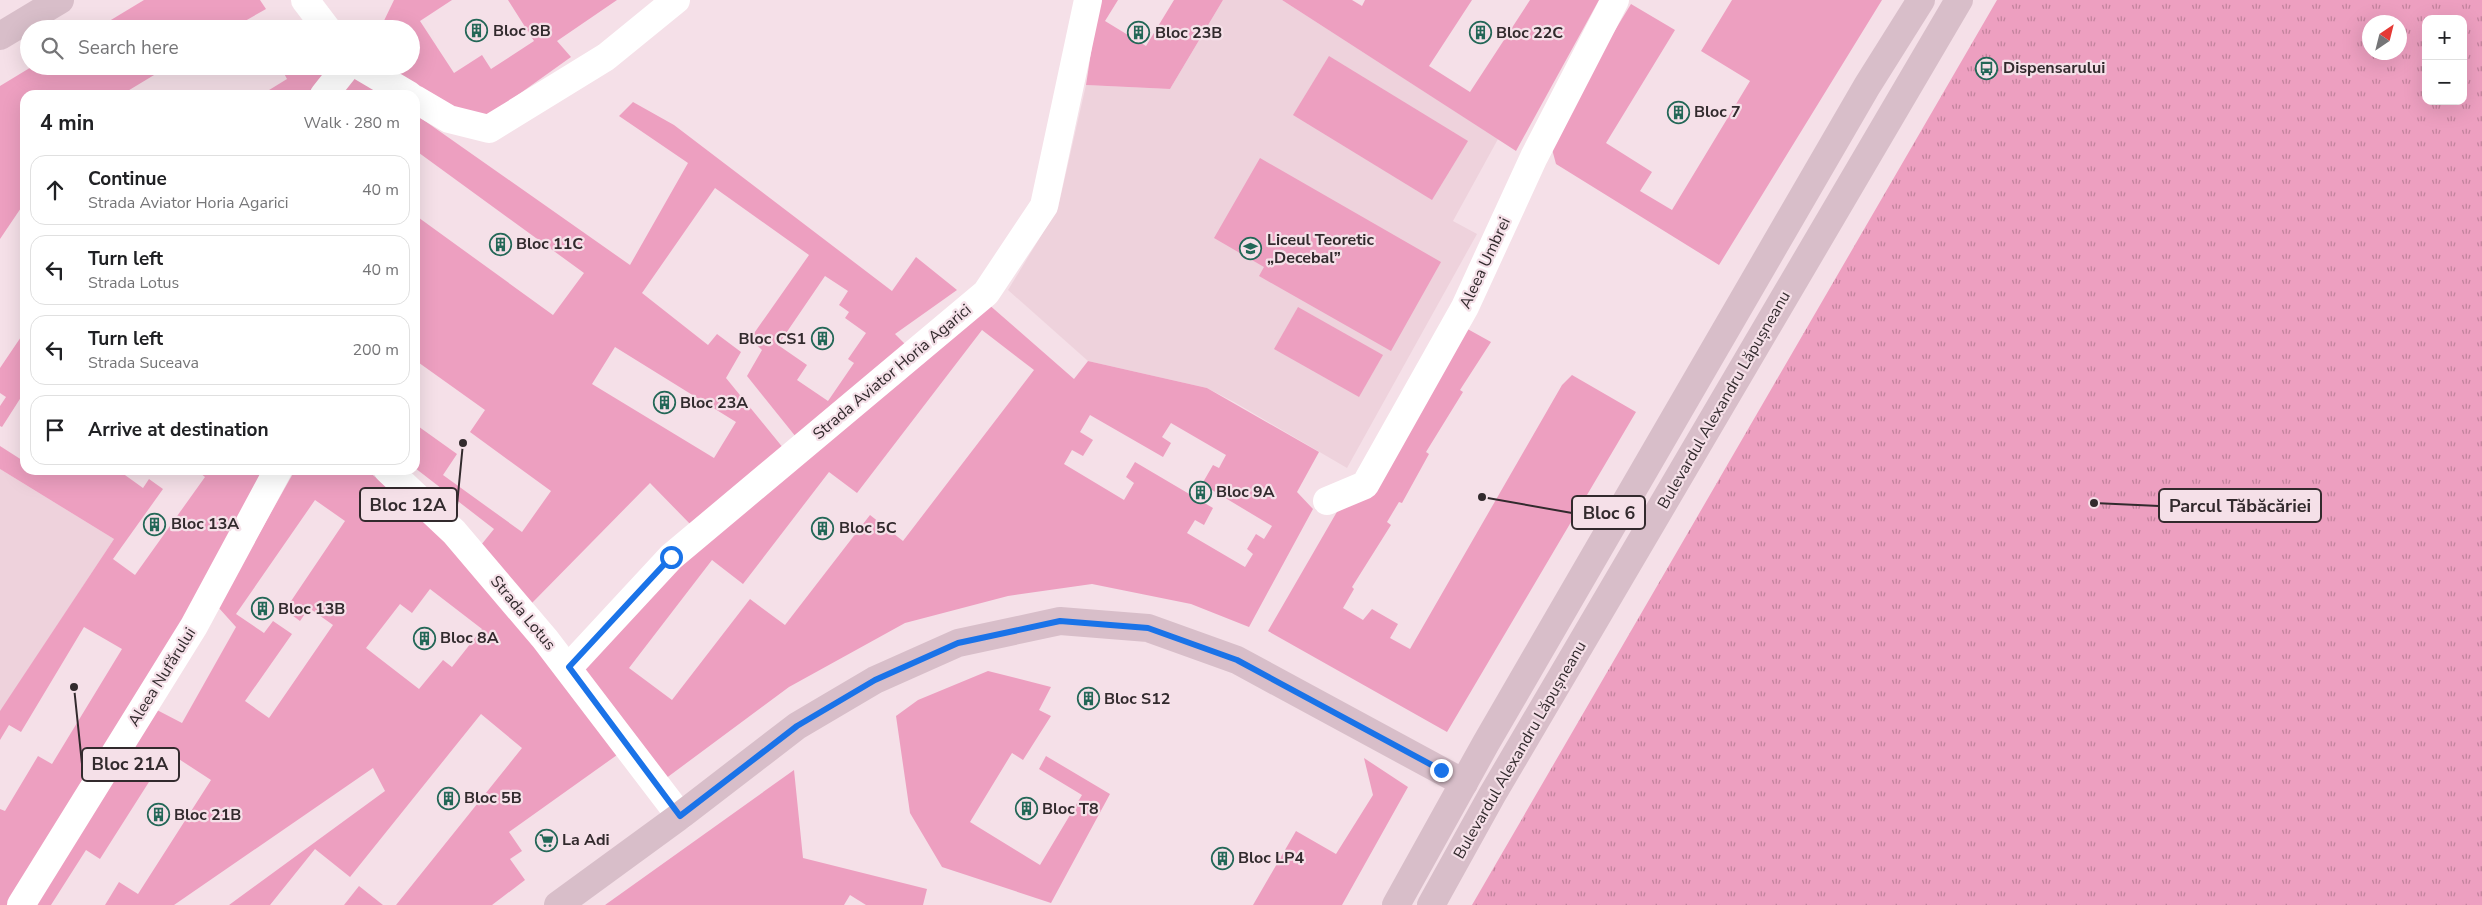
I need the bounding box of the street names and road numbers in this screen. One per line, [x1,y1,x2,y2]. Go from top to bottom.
street label: Aleea Umbrei [1454,214,1516,312]
street label: Bulevardul Alexandru Lăpușneanu [1652,287,1796,513]
street label: Strada Aviator Horia Agarici [808,299,976,445]
street label: Strada Lotus [485,571,561,655]
street label: Aleea Nufărului [123,623,201,731]
street label: Bulevardul Alexandru Lăpușneanu [1448,637,1592,863]

